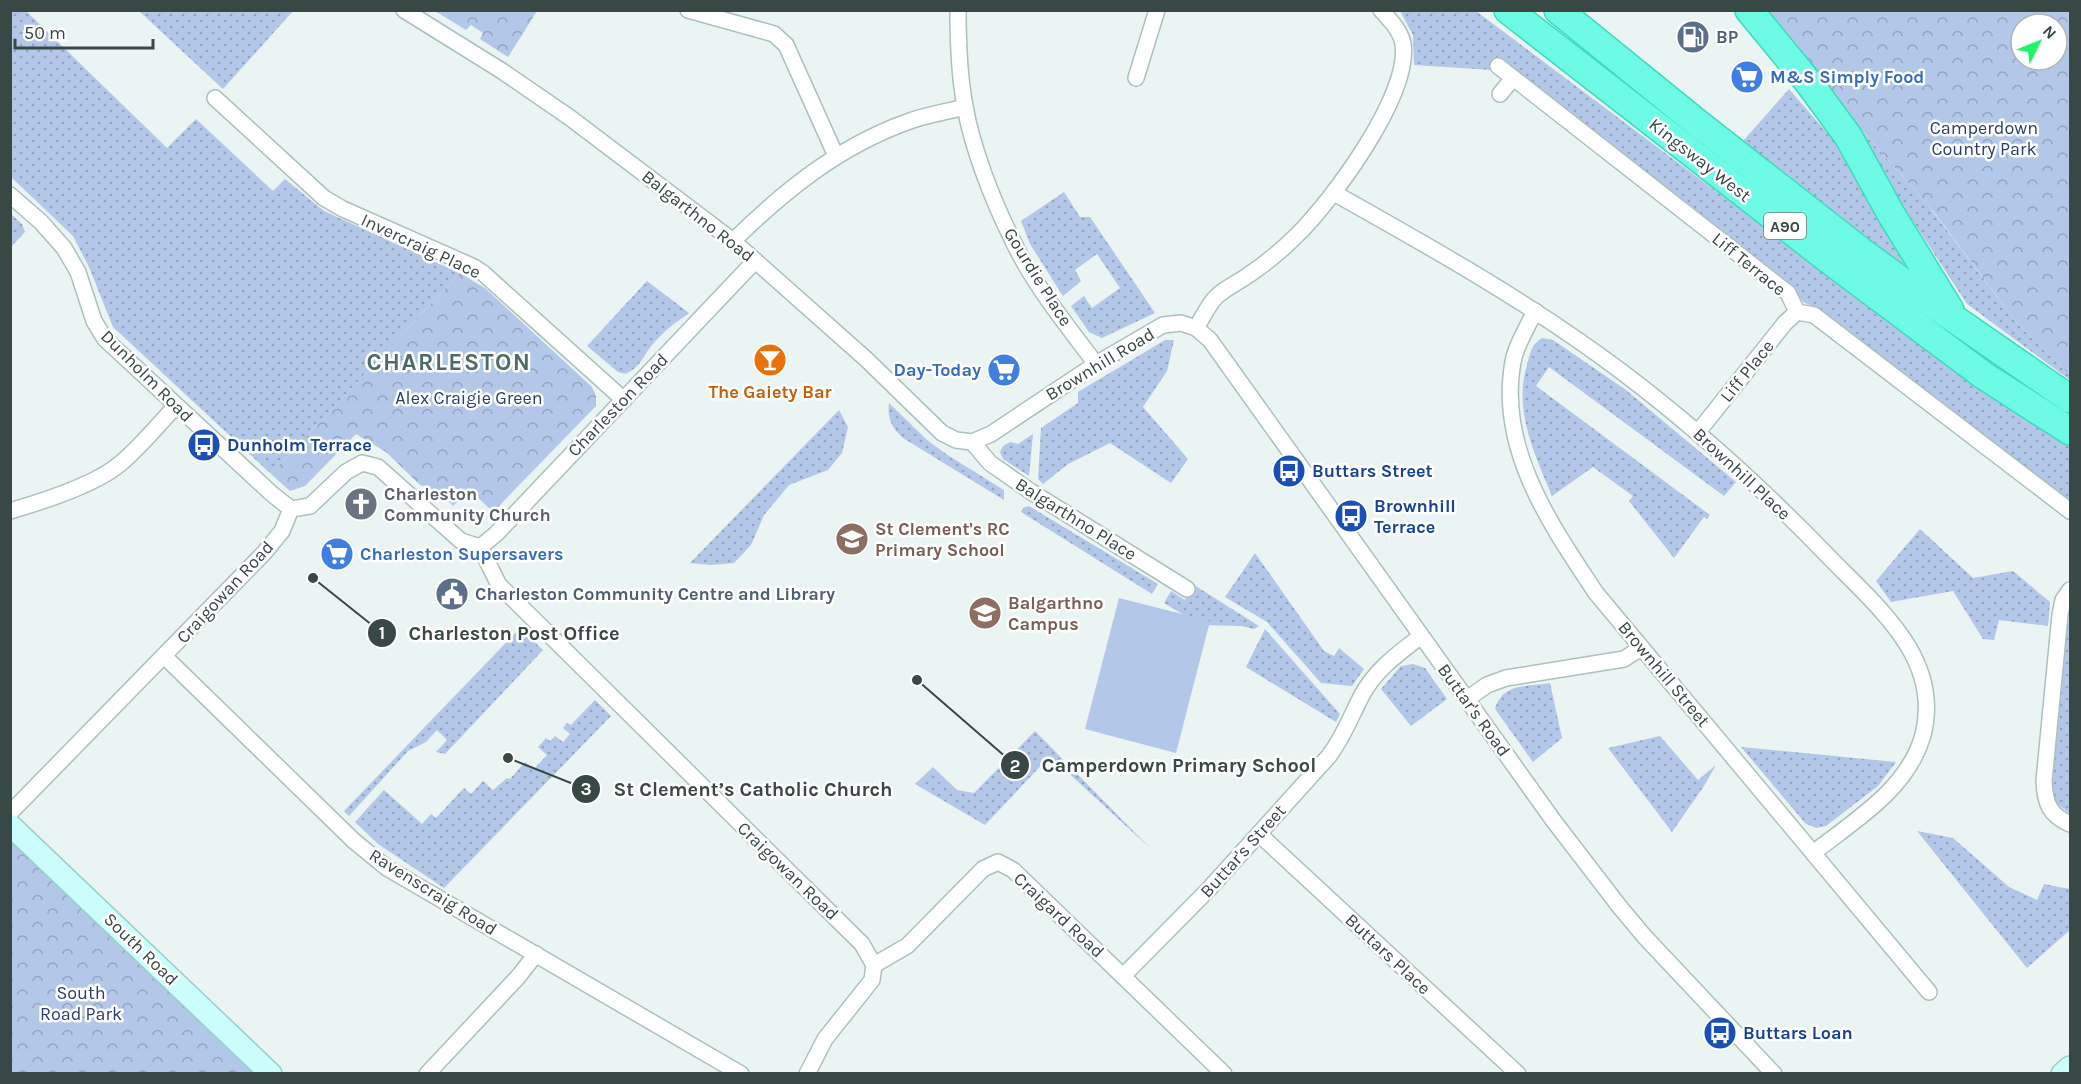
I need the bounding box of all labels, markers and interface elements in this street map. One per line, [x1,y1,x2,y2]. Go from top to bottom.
scale bar [15,12,153,50]
north arrow [2009,12,2069,72]
fuel station icon: BP [1675,19,1711,55]
text: N [2039,21,2060,43]
text: 50 m [24,22,66,44]
place label: BP [1716,26,1738,48]
supermarket icon: M&S Simply Food [1729,59,1765,95]
place label: M&S Simply Food [1770,66,1924,88]
street label: Kingsway West [1645,113,1756,207]
park label: Camperdown Country Park [1930,117,2038,160]
street label: Balgarthno Road [637,165,759,267]
street label: Invercraig Place [358,209,484,283]
road number: A90 [1764,213,1806,239]
street label: Gourdie Place [999,224,1077,330]
street label: Liff Terrace [1708,228,1790,300]
street label: Brownhill Road [1041,323,1159,405]
street label: Dunholm Road [96,325,198,427]
street label: Liff Place [1715,335,1779,407]
bar icon: The Gaiety Bar [752,342,788,378]
district label: CHARLESTON [366,348,532,376]
street label: Charleston Road [563,349,673,461]
supermarket icon: Day-Today [986,352,1022,388]
place label: Day-Today [894,359,981,381]
place label: The Gaiety Bar [708,381,832,403]
park label: Alex Craigie Green [395,387,543,409]
street label: Brownhill Place [1689,423,1795,525]
bus stop icon: Dunholm Terrace [186,427,222,463]
place label: Dunholm Terrace [227,434,372,456]
bus stop icon: Buttars Street [1271,453,1307,489]
place label: Buttars Street [1312,460,1433,482]
street label: Balgarthno Place [1011,473,1141,565]
place label: Charleston Community Church [384,483,551,526]
church icon: Charleston Community Church [343,486,379,522]
place label: Brownhill Terrace [1374,495,1456,538]
bus stop icon: Brownhill Terrace [1333,498,1369,534]
place label: St Clement's RC Primary School [875,518,1010,561]
school or university icon: St Clement's RC Primary School [834,521,870,557]
street label: Craigowan Road [172,536,278,648]
supermarket icon: Charleston Supersavers [319,536,355,572]
place label: Charleston Supersavers [360,543,564,565]
public building icon: Charleston Community Centre and Library [434,576,470,612]
place label: Charleston Community Centre and Library [475,583,835,605]
place label: Balgarthno Campus [1008,592,1103,635]
school or university icon: Balgarthno Campus [967,595,1003,631]
callout: Charleston Post Office [367,614,632,652]
street label: Brownhill Street [1613,617,1715,732]
text: 1 [379,622,385,644]
text: Charleston Post Office [408,622,620,645]
street label: Buttar's Road [1433,659,1515,761]
callout: Camperdown Primary School [1000,746,1329,784]
text: Camperdown Primary School [1042,754,1316,777]
text: 2 [1010,755,1020,777]
callout: St Clement’s Catholic Church [571,770,904,808]
text: 3 [580,778,592,800]
text: St Clement’s Catholic Church [614,778,892,801]
street label: Buttar's Street [1195,800,1291,902]
street label: Craigowan Road [733,817,843,925]
street label: Ravenscraig Road [365,844,501,940]
street label: Craigard Road [1009,867,1109,963]
street label: South Road [99,908,183,990]
street label: Buttars Place [1341,909,1435,999]
park label: South Road Park [40,982,122,1025]
bus stop icon: Buttars Loan [1702,1015,1738,1051]
place label: Buttars Loan [1743,1022,1853,1044]

